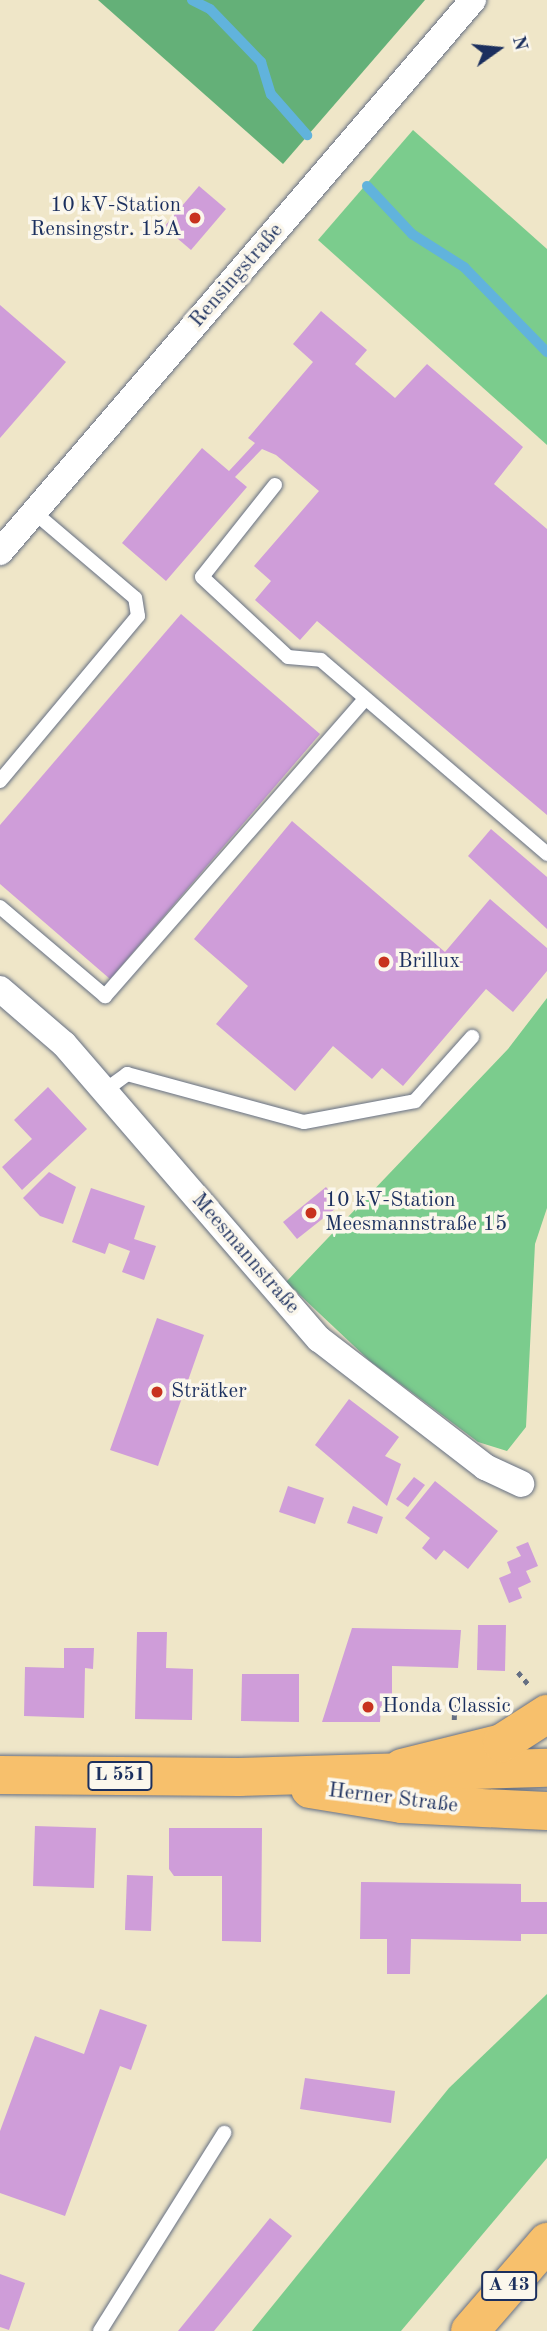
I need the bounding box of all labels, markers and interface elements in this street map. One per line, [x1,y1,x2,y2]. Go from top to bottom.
north arrow [463,14,533,84]
text: N [508,34,530,53]
place label: 10 kV-Station Rensingstr. 15A [30,193,181,243]
marker: 10 kV-Station Rensingstr. 15A [187,210,203,226]
street label: Rensingstraße [185,219,289,333]
place label: Brillux [398,949,460,975]
marker: Brillux [376,954,392,970]
street label: Meesmannstraße [186,1188,304,1320]
place label: 10 kV-Station Meesmannstraße 15 [325,1188,507,1238]
marker: 10 kV-Station Meesmannstraße 15 [303,1205,319,1221]
place label: Strätker [171,1379,247,1405]
marker: Strätker [149,1384,165,1400]
place label: Honda Classic [382,1694,511,1720]
marker: Honda Classic [360,1699,376,1715]
road number: L 551 [87,1760,153,1792]
street label: Herner Straße [327,1779,459,1819]
road number: A 43 [481,2270,537,2302]

